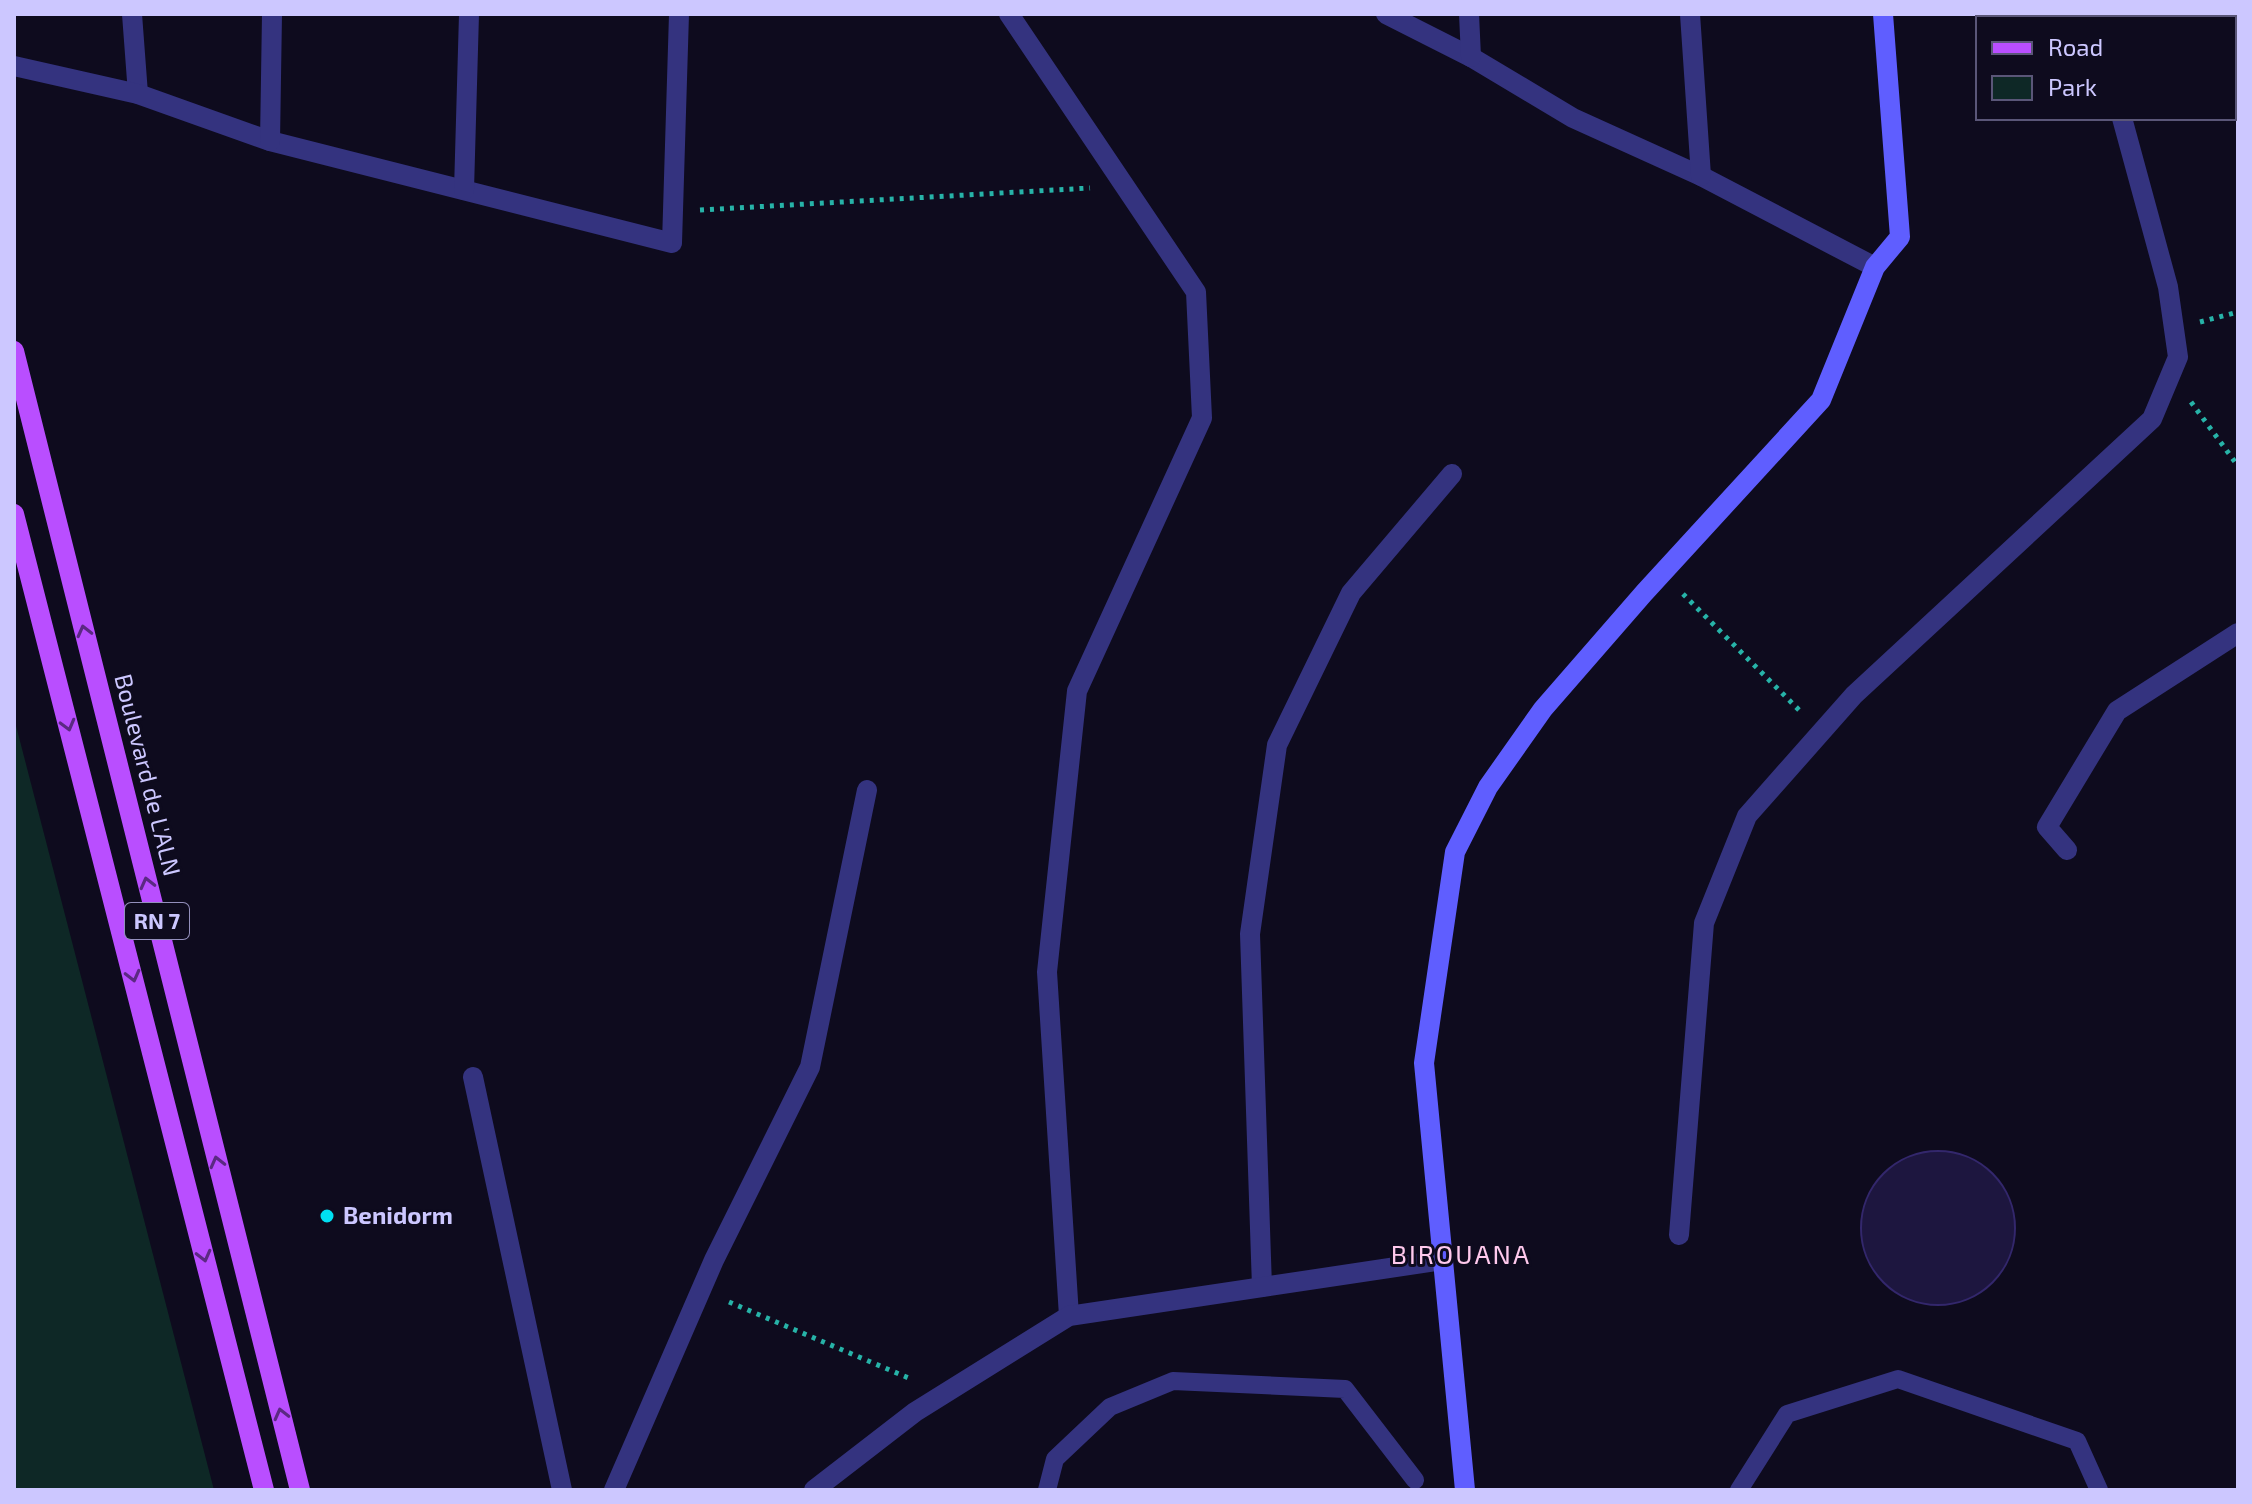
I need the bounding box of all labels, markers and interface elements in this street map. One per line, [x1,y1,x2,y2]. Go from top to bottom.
legend [1976,16,2236,120]
text: Road [2048,32,2103,61]
text: Park [2048,72,2097,101]
one-way arrow [76,624,93,638]
street label: Boulevard de L'ALN [109,671,188,879]
one-way arrow [59,717,76,731]
one-way arrow [140,876,157,890]
road number: RN 7 [125,903,189,939]
one-way arrow [124,969,141,983]
one-way arrow [210,1156,227,1170]
place label: Benidorm [343,1200,453,1229]
marker: Benidorm [318,1207,336,1225]
district label: BIROUANA [1391,1238,1531,1269]
one-way arrow [195,1248,212,1262]
one-way arrow [273,1408,290,1422]

